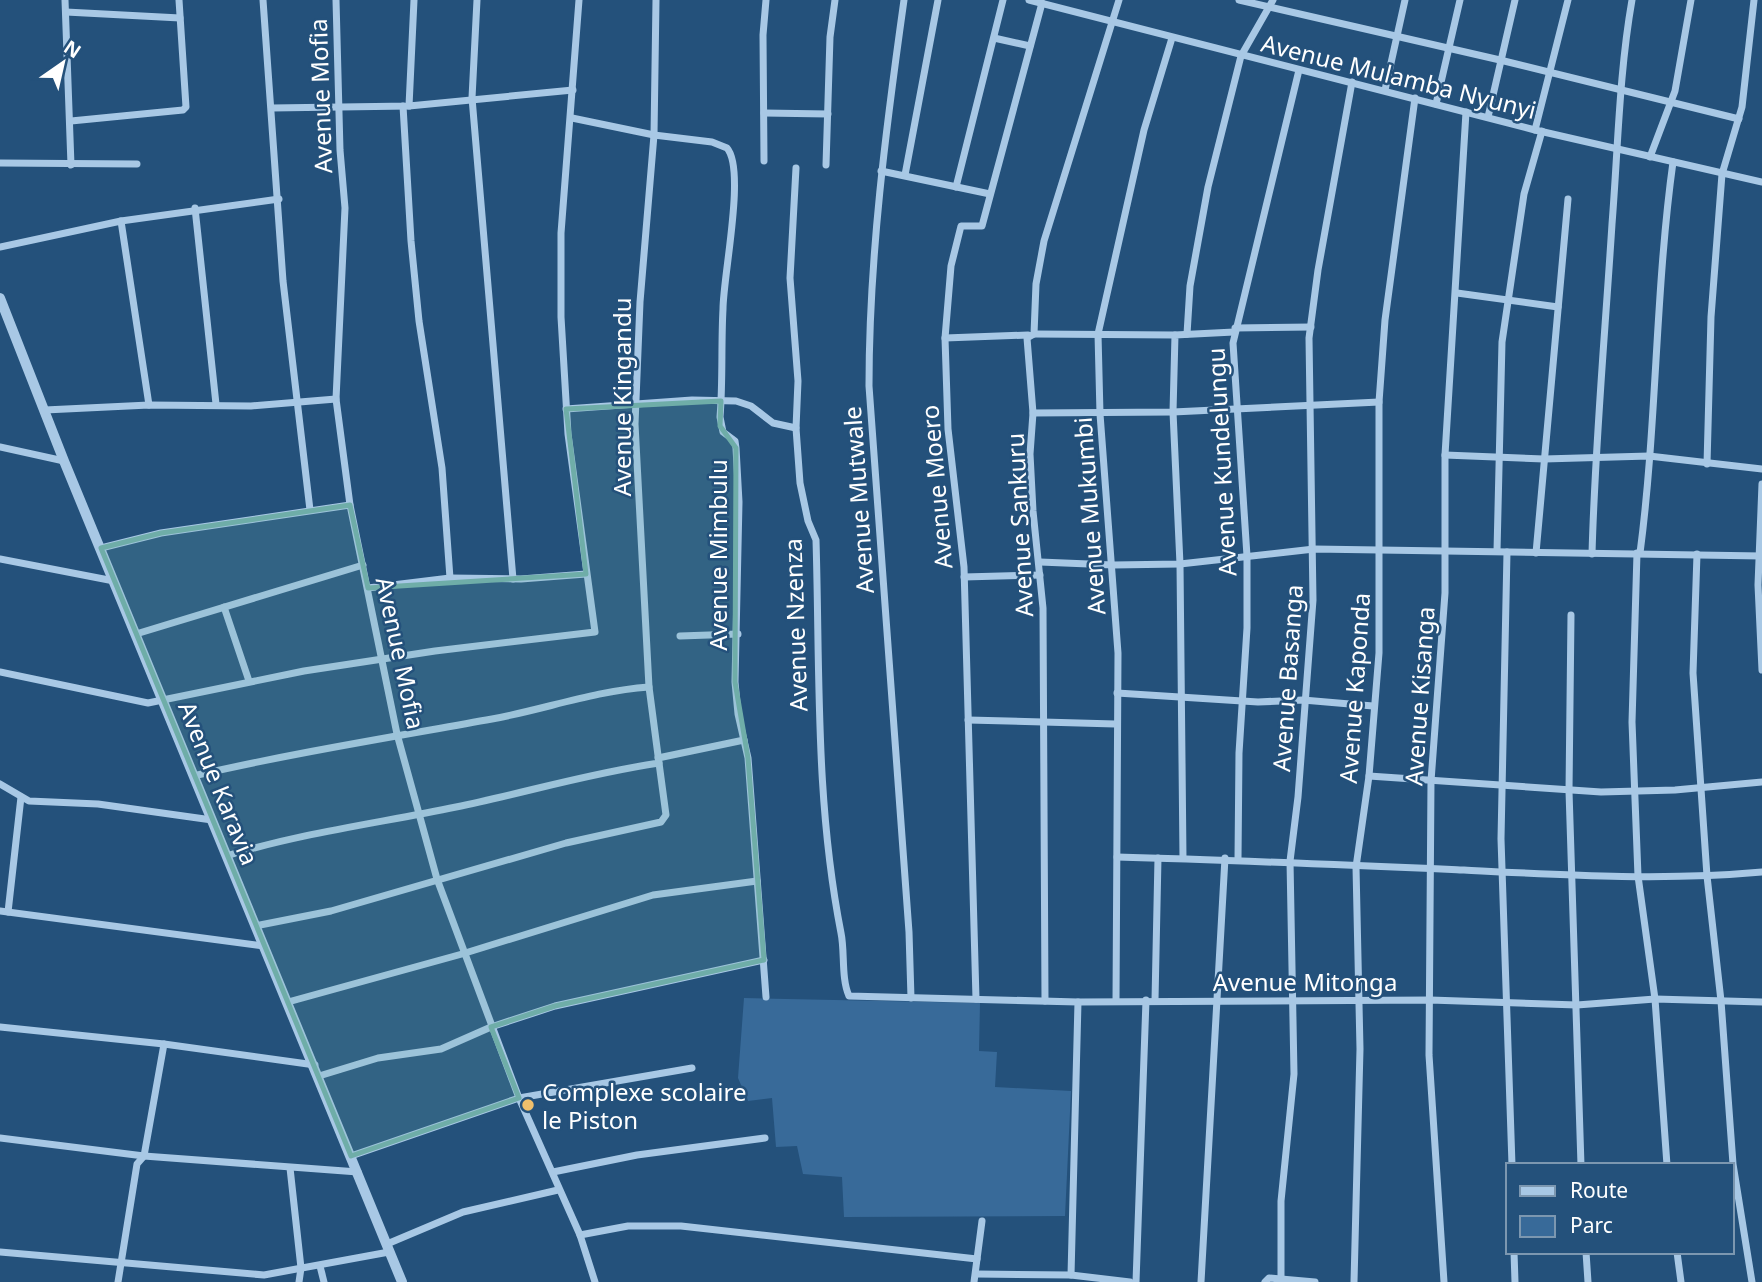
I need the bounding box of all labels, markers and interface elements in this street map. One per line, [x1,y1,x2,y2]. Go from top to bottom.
street label: Avenue Mofia [301,18,339,174]
street label: Avenue Mulamba Nyunyi [1258,26,1540,126]
north arrow [28,28,98,98]
text: N [59,34,86,64]
street label: Avenue Kingandu [605,297,638,497]
street label: Avenue Kundelungu [1199,347,1243,577]
street label: Avenue Moero [912,404,960,570]
street label: Avenue Mutwale [835,405,881,595]
street label: Avenue Mukumbi [1066,416,1112,616]
street label: Avenue Sankuru [998,432,1040,618]
street label: Avenue Mimbulu [701,459,734,651]
street label: Avenue Nzenza [775,538,815,712]
street label: Avenue Mofia [369,574,433,732]
street label: Avenue Basanga [1264,583,1310,773]
street label: Avenue Kaponda [1331,591,1377,785]
street label: Avenue Kisanga [1396,605,1442,787]
street label: Avenue Karavia [171,696,267,870]
street label: Avenue Mitonga [1213,965,1397,998]
place label: Complexe scolaire le Piston [542,1075,746,1136]
marker: Complexe scolaire le Piston [520,1097,536,1113]
legend [1506,1163,1734,1254]
text: Route [1570,1176,1628,1204]
text: Parc [1570,1211,1613,1239]

